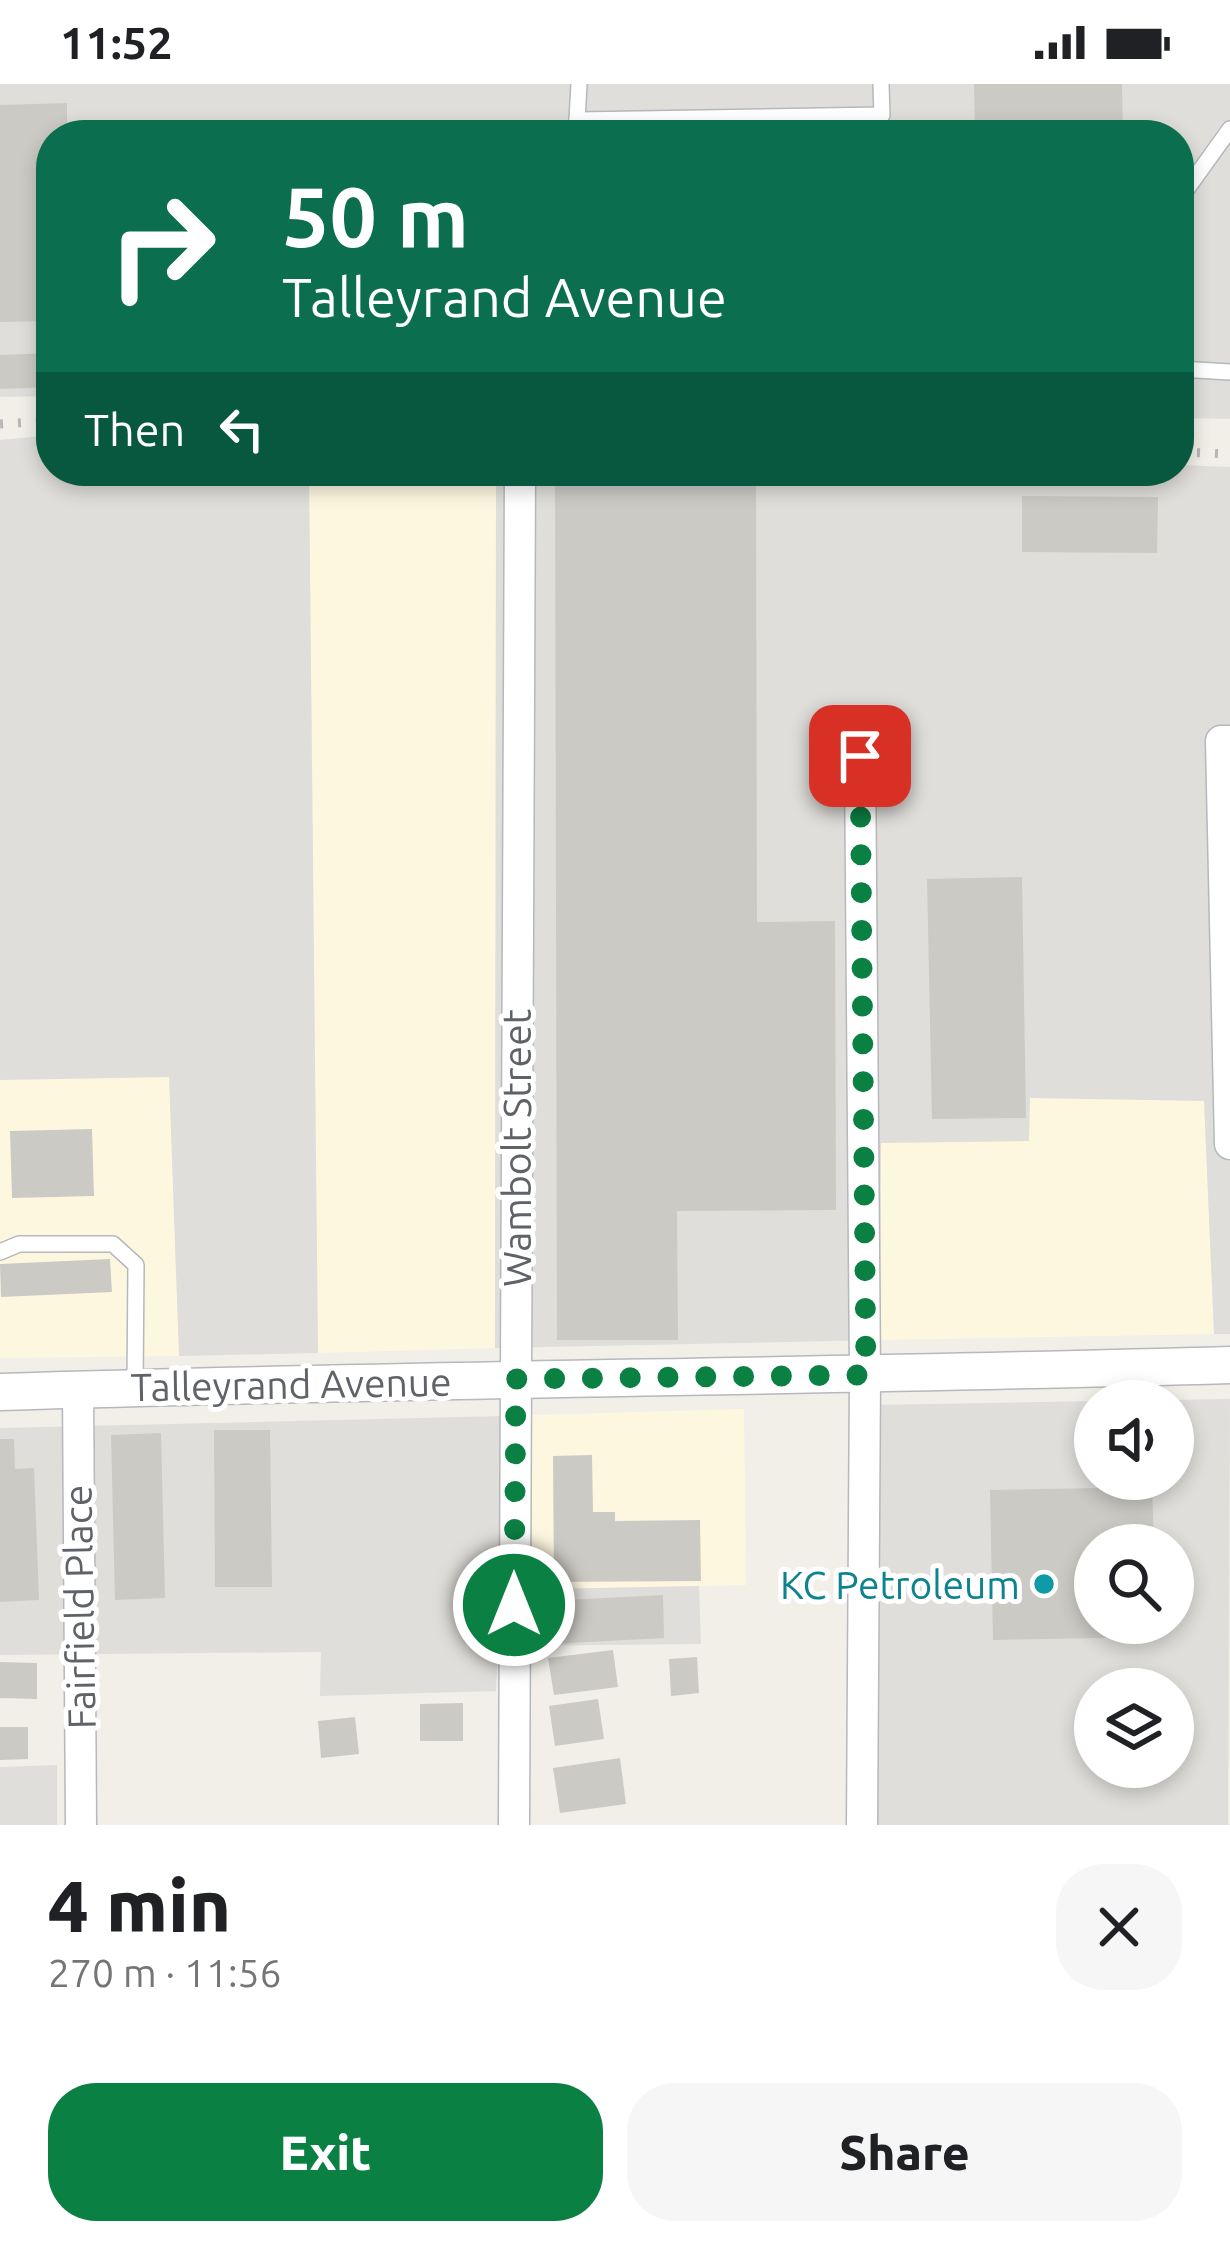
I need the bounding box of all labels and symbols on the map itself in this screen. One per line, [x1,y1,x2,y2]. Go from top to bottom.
pin [809,705,911,807]
street label: Wambolt Street [495,1009,538,1287]
street label: Talleyrand Avenue [130,1360,452,1408]
street label: Fairfield Place [55,1484,103,1730]
position arrow [451,1542,577,1668]
place label: KC Petroleum [780,1563,1020,1606]
marker: KC Petroleum [1031,1571,1057,1597]

